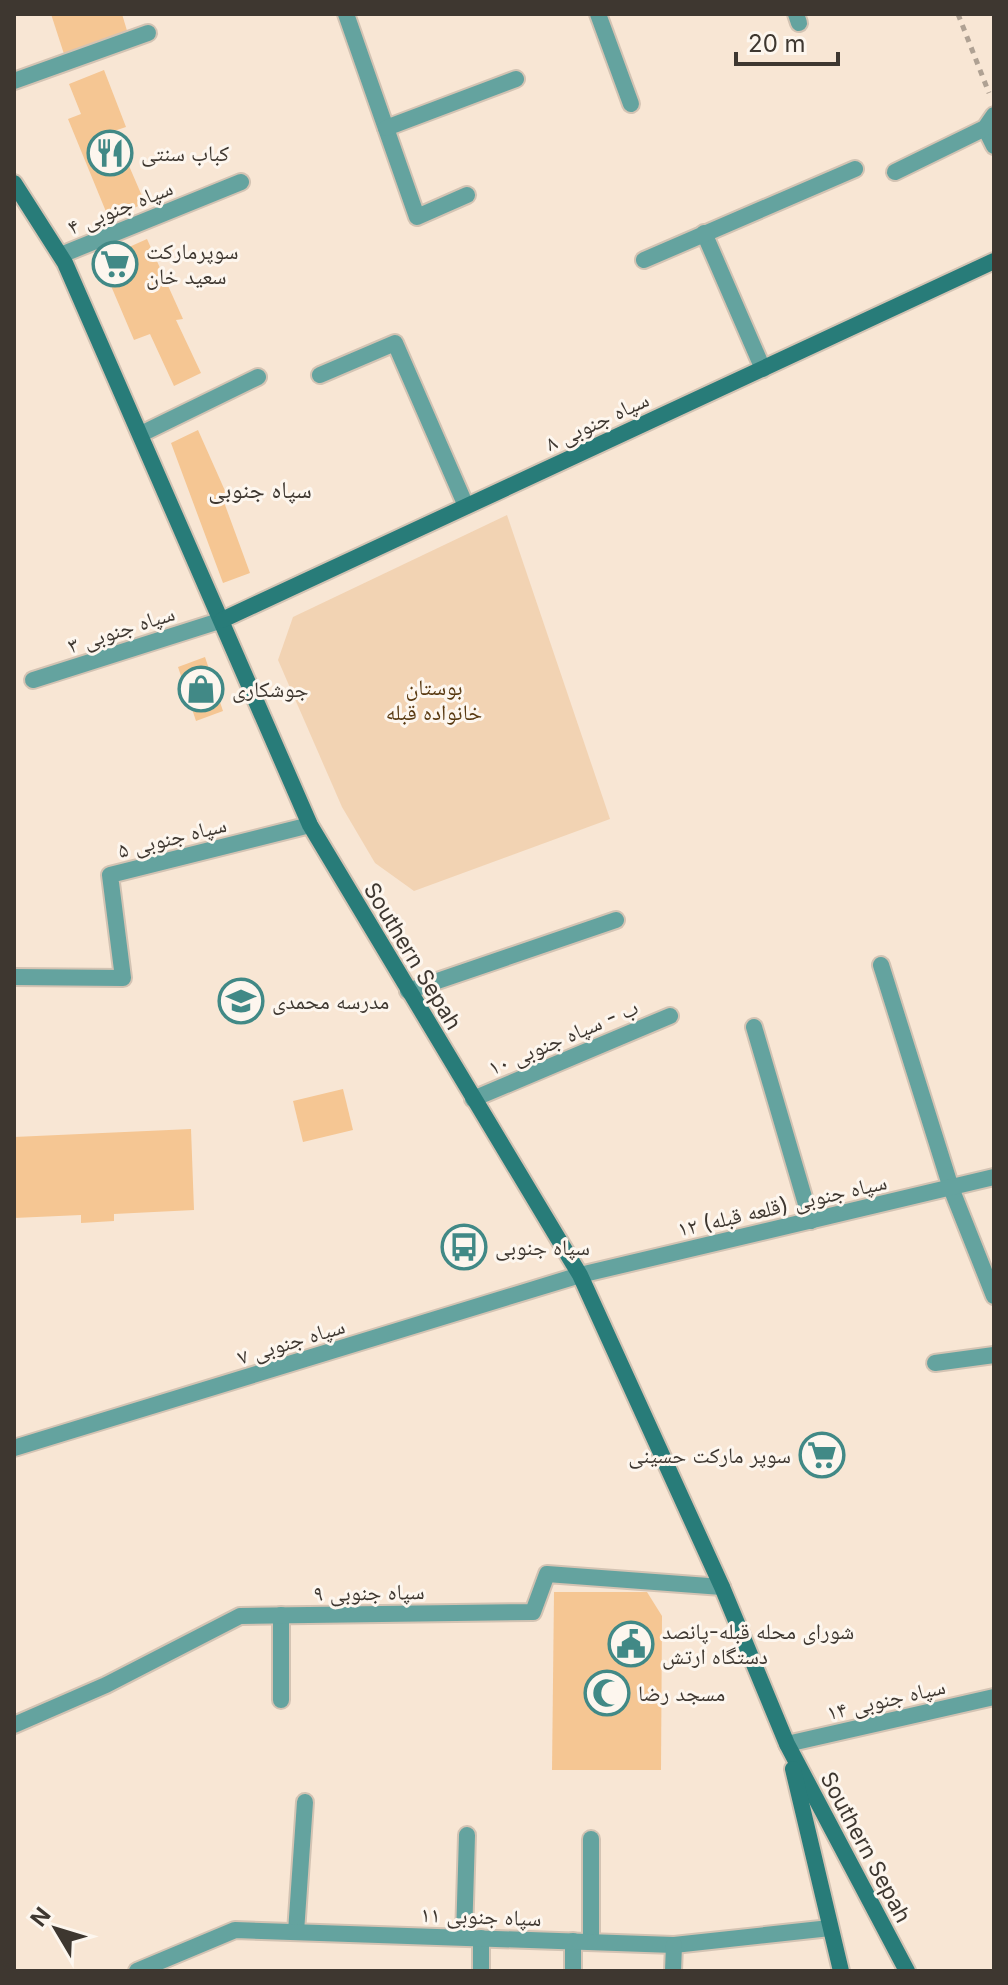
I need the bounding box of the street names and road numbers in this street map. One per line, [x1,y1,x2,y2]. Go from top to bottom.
street label: ۴ سپاه جنوبی [64,174,177,241]
street label: ۸ سپاه جنوبی [541,386,653,457]
street label: ۳ سپاه جنوبی [64,599,178,660]
street label: ۵ سپاه جنوبی [115,811,229,864]
street label: Southern Sepah [359,878,467,1034]
street label: ۱۰ ب - سپاه جنوبی [484,994,642,1081]
street label: ۱۲ سپاه جنوبی (قلعه قبله) [675,1168,889,1243]
street label: ۷ سپاه جنوبی [234,1312,348,1371]
street label: ۹ سپاه جنوبی [313,1578,425,1607]
street label: ۱۴ سپاه جنوبی [824,1673,948,1726]
street label: Southern Sepah [815,1767,917,1927]
street label: ۱۱ سپاه جنوبی [420,1901,542,1932]

